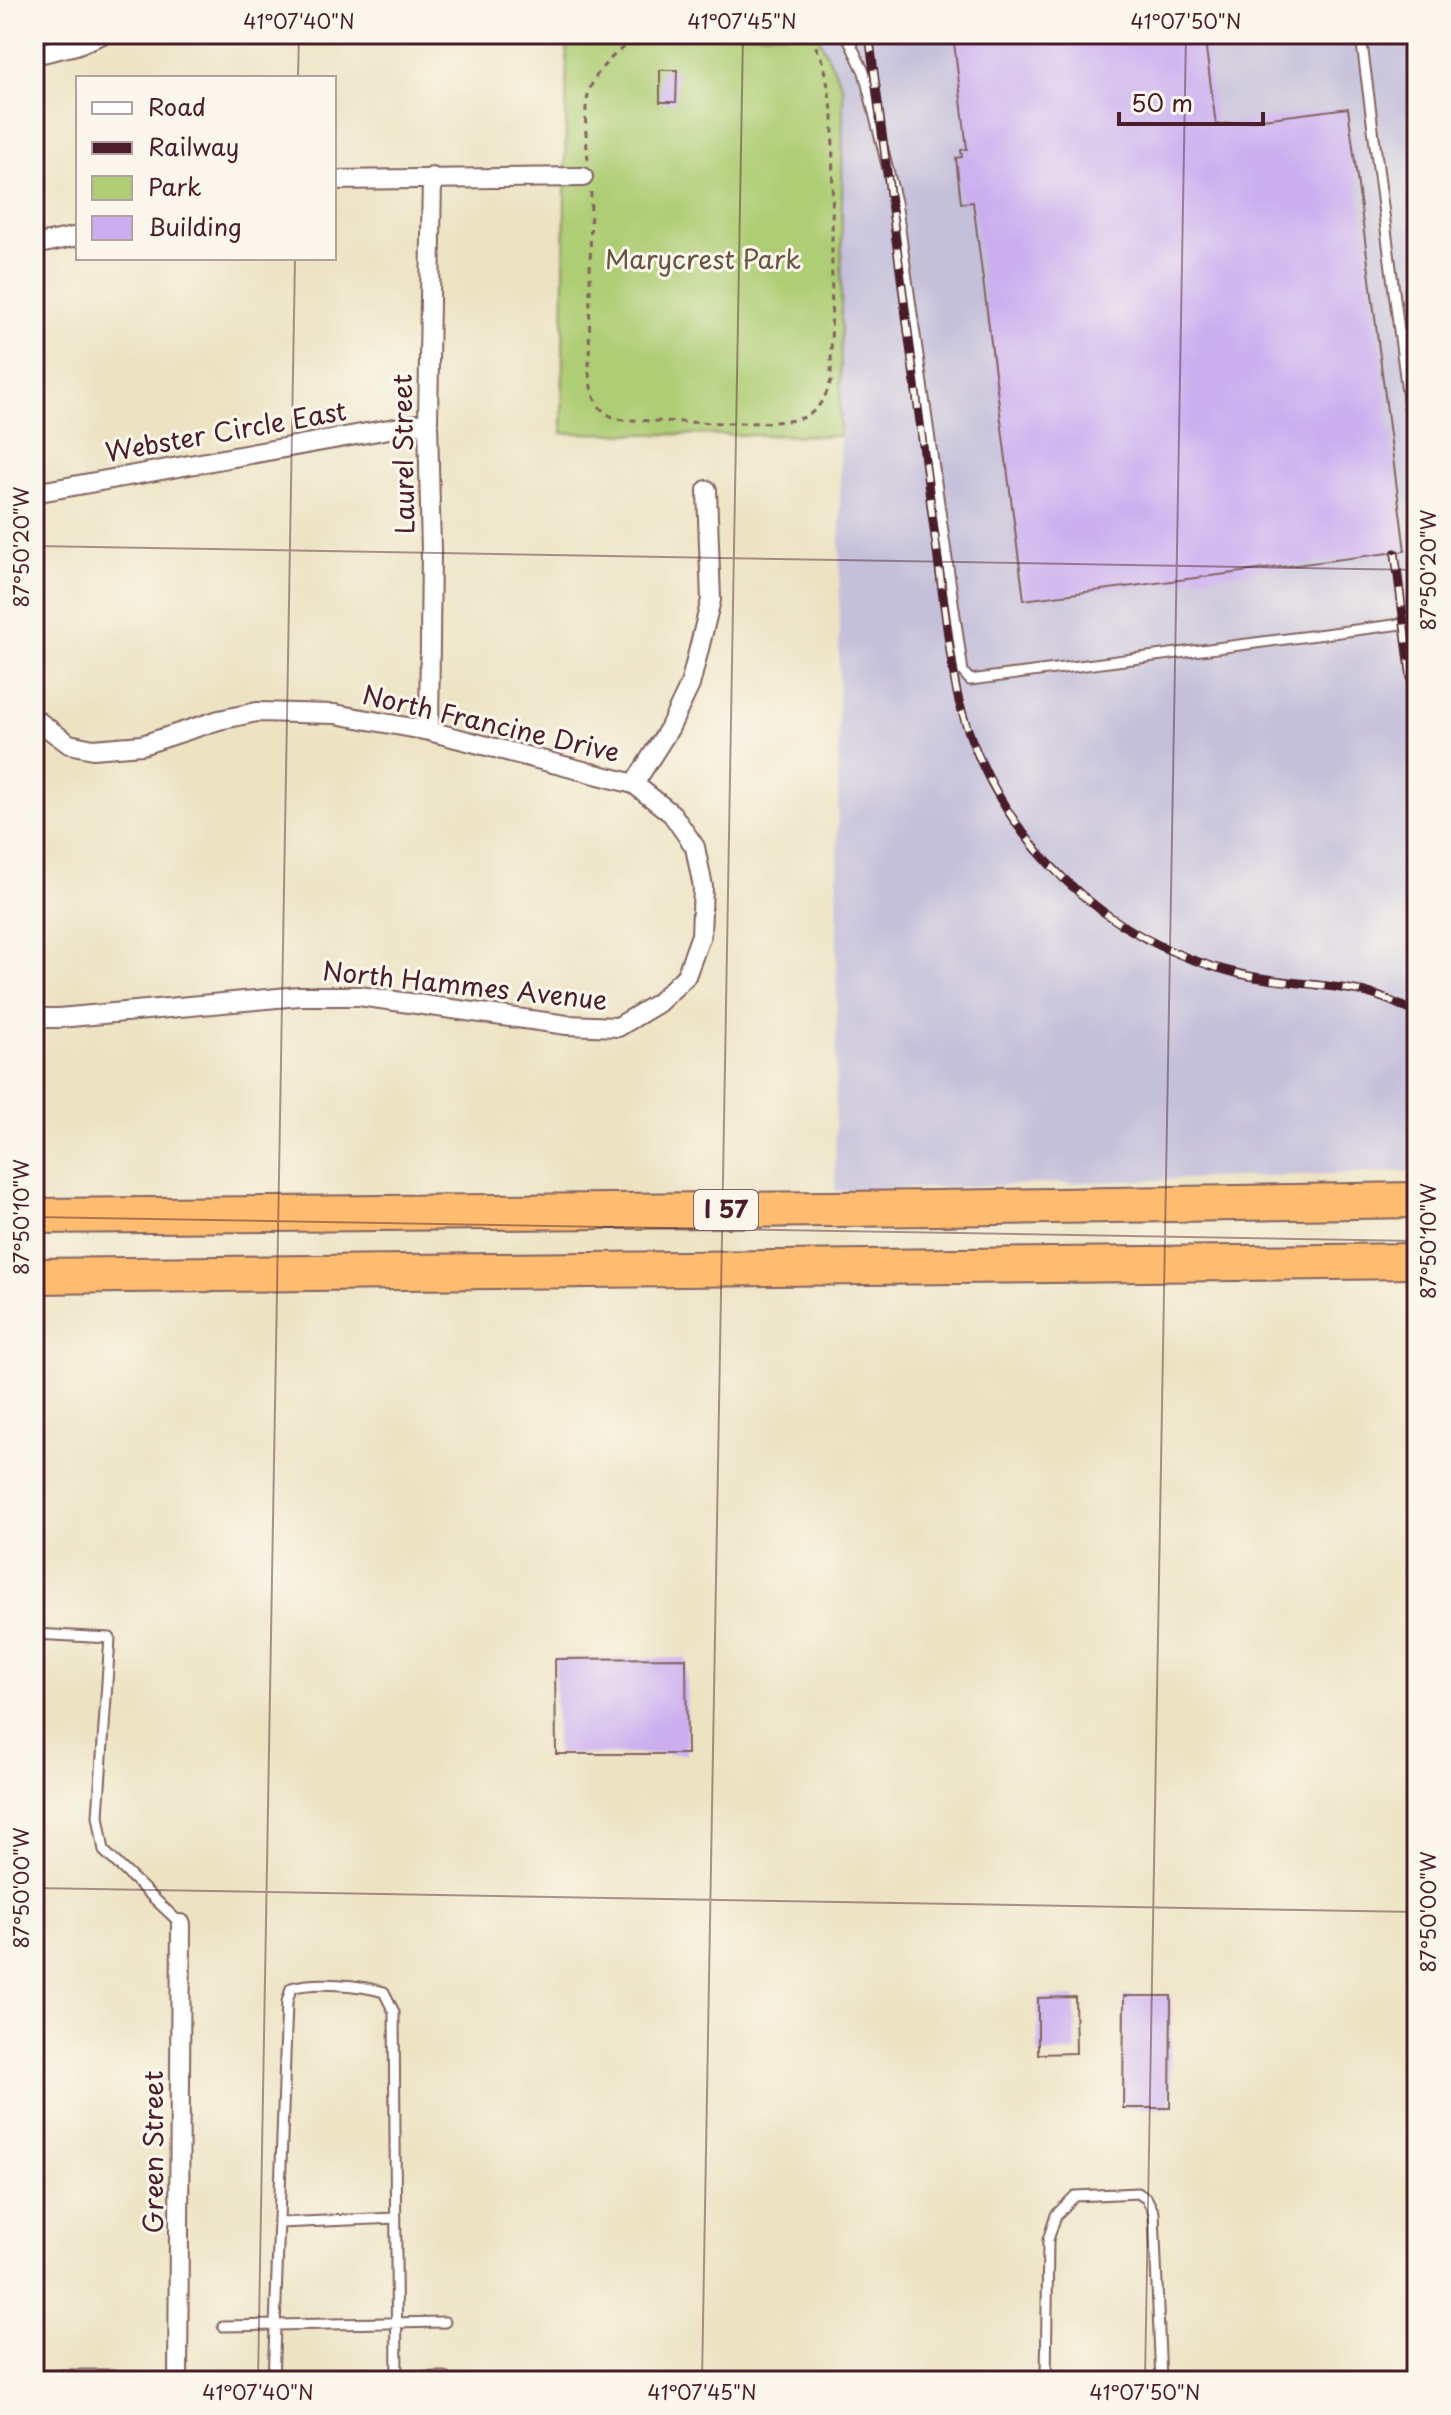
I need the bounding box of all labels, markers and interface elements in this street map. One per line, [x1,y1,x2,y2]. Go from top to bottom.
text: 41°07'40"N [243,6,355,36]
text: 41°07'45"N [687,6,797,36]
text: 41°07'50"N [1131,6,1241,36]
legend [76,76,336,260]
scale bar [1119,76,1263,126]
text: 50 m [1131,84,1193,120]
text: Road [148,88,206,124]
text: Railway [148,128,239,164]
text: Park [148,168,202,204]
text: Building [148,208,242,244]
park label: Marycrest Park [605,239,801,278]
street label: Laurel Street [382,373,423,535]
street label: Webster Circle East [102,390,349,471]
text: 87°50'20"W [6,486,36,607]
text: 87°50'20"W [1413,509,1443,630]
street label: North Francine Drive [359,674,624,771]
street label: North Hammes Avenue [321,950,609,1019]
text: 87°50'10"W [6,1159,36,1275]
text: 87°50'10"W [1413,1183,1443,1299]
road number: I 57 [694,1190,758,1230]
text: 87°50'00"W [6,1827,36,1949]
text: 87°50'00"W [1413,1851,1443,1973]
street label: Green Street [133,2070,172,2234]
text: 41°07'40"N [202,2377,314,2407]
text: 41°07'45"N [647,2377,757,2407]
text: 41°07'50"N [1090,2377,1200,2407]

